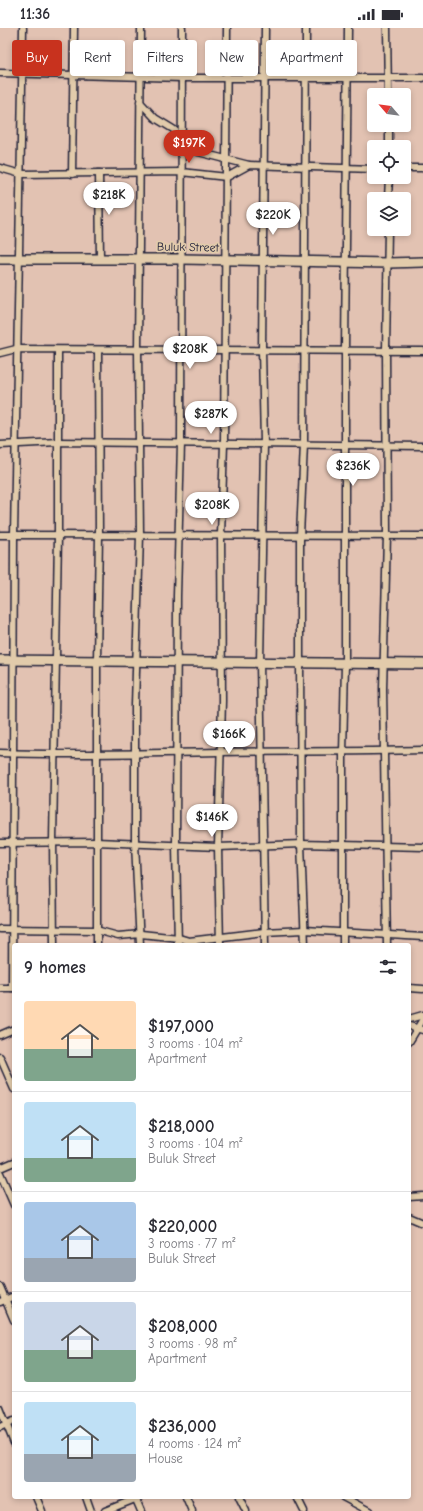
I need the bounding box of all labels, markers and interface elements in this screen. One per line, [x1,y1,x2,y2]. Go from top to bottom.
text: 11:36 [20,5,50,23]
chip: Buy [12,40,62,76]
chip: Rent [70,40,125,76]
chip: Filters [133,40,197,76]
chip: New [205,40,258,76]
chip: Apartment [266,40,357,76]
north arrow [367,88,411,132]
map controls [367,88,411,236]
pin: $197K [161,130,217,164]
text: $197K [173,135,205,150]
button: locate [367,140,411,184]
pin: $218K [81,182,137,216]
text: $218K [92,187,126,202]
button: layers [367,192,411,236]
pin: $220K [245,202,301,236]
text: $220K [255,207,291,222]
street label: Buluk Street [157,239,220,255]
pin: $208K [162,336,218,370]
text: $208K [172,341,208,356]
pin: $287K [183,401,239,435]
text: $287K [194,406,228,421]
pin: $236K [325,453,381,487]
text: $236K [336,458,370,473]
pin: $208K [184,492,240,526]
text: $208K [194,497,230,512]
pin: $166K [201,721,257,755]
text: $166K [212,726,246,741]
pin: $146K [184,804,240,838]
text: $146K [195,809,229,824]
icon: filters [377,956,399,978]
text: 9 homes [24,958,86,977]
icon: home [56,1017,104,1065]
text: $197,000 [148,1017,214,1036]
text: 3 rooms · 104 m² [148,1036,242,1051]
text: Apartment [148,1051,206,1066]
text: $218,000 [148,1117,215,1136]
icon: home [56,1118,104,1166]
text: 3 rooms · 104 m² [148,1136,242,1151]
text: Buluk Street [148,1151,215,1166]
text: $220,000 [148,1217,217,1236]
icon: home [56,1218,104,1266]
text: 3 rooms · 77 m² [148,1236,235,1251]
text: Buluk Street [148,1251,215,1266]
text: $208,000 [148,1317,218,1336]
icon: home [56,1318,104,1366]
text: 3 rooms · 98 m² [148,1336,237,1351]
text: Apartment [148,1351,206,1366]
text: $236,000 [148,1417,216,1436]
icon: home [56,1418,104,1466]
text: 4 rooms · 124 m² [148,1436,241,1451]
text: House [148,1451,183,1466]

